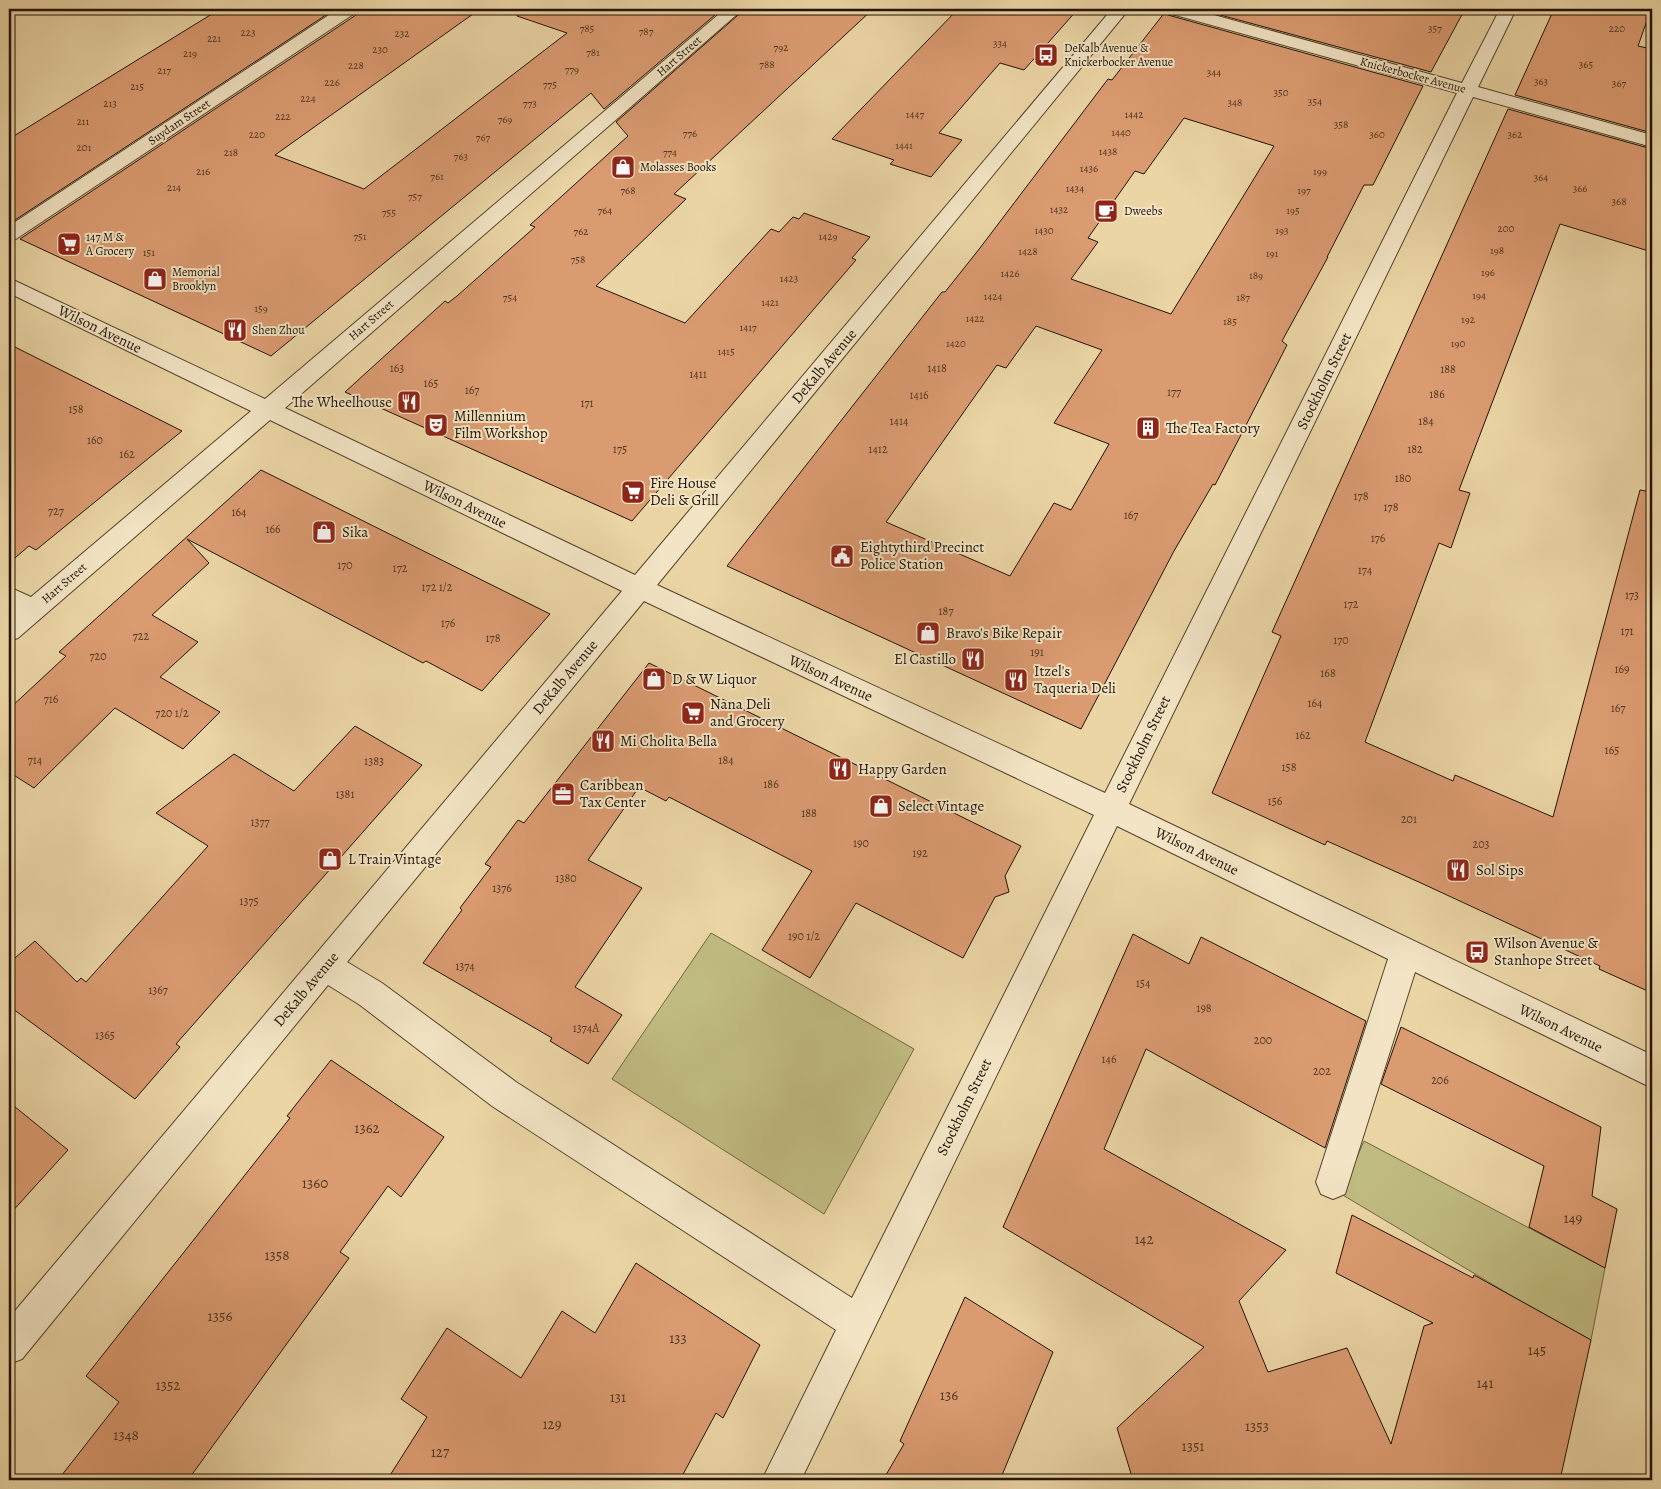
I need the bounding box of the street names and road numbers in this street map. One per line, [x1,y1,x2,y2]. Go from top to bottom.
street label: Hart Street [653,32,705,80]
street label: Knickerbocker Avenue [1358,53,1468,97]
street label: Suydam Street [145,95,213,149]
street label: Hart Street [345,296,397,344]
street label: Wilson Avenue [54,300,145,358]
street label: DeKalb Avenue [787,324,861,408]
street label: Stockholm Street [1292,329,1356,433]
street label: Wilson Avenue [419,475,510,533]
street label: Hart Street [38,559,90,607]
street label: DeKalb Avenue [528,635,602,719]
street label: Wilson Avenue [785,649,877,706]
street label: Stockholm Street [1111,692,1175,796]
street label: Wilson Avenue [1151,822,1242,880]
street label: DeKalb Avenue [269,947,343,1031]
street label: Wilson Avenue [1515,999,1606,1057]
street label: Stockholm Street [932,1055,996,1159]

